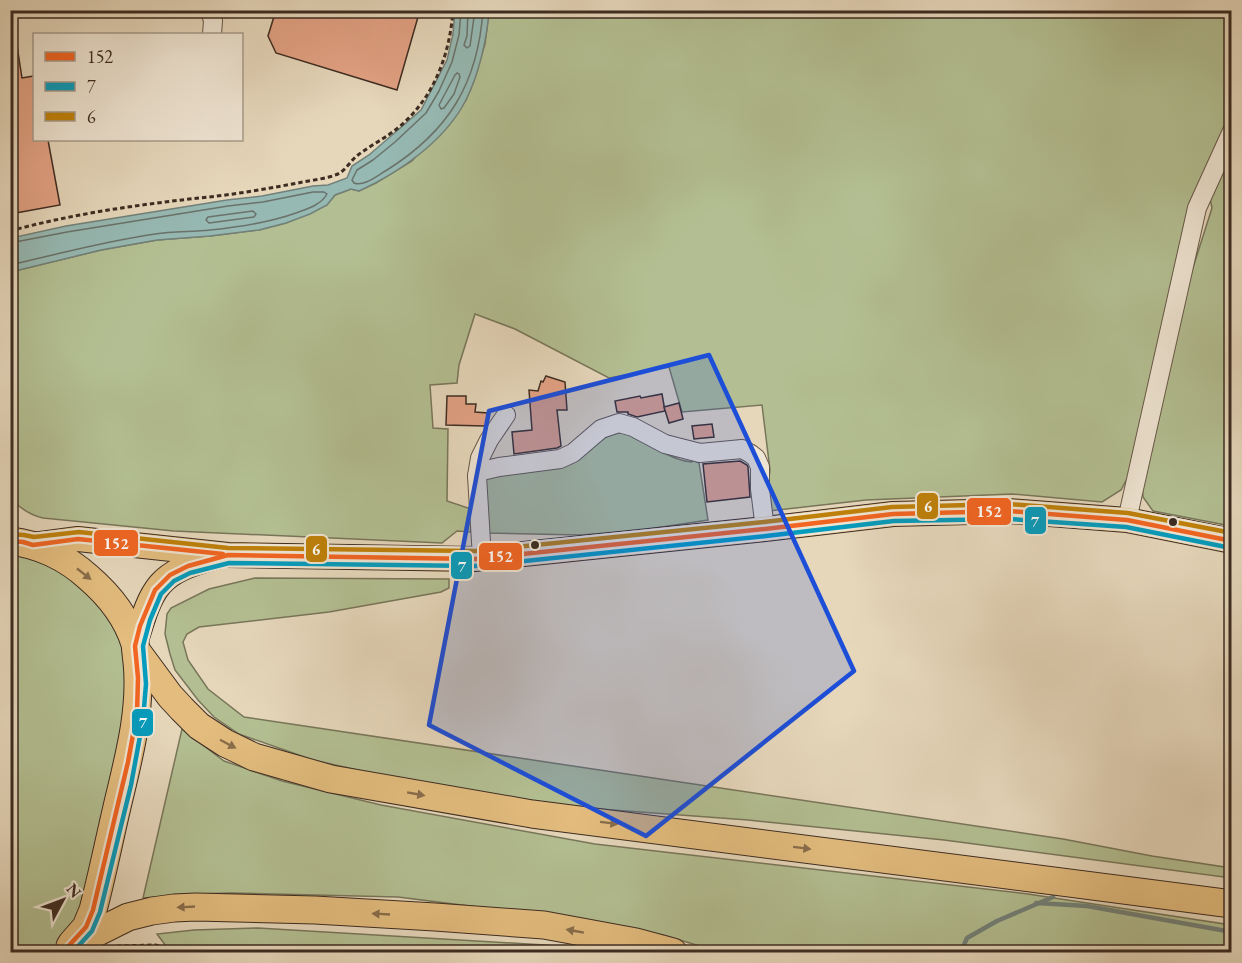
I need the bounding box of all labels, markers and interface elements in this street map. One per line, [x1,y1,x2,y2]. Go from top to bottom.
legend [33,33,243,141]
text: 152 [87,45,113,68]
text: 7 [87,75,96,98]
text: 6 [87,105,96,128]
line badge: 6 [916,492,939,520]
text: 6 [924,496,933,517]
line badge: 152 [966,497,1012,526]
text: 152 [976,501,1002,522]
line badge: 7 [1024,506,1047,535]
text: 7 [1031,511,1040,532]
unlabelled marker [1167,516,1179,528]
line badge: 152 [93,529,139,557]
text: 152 [103,533,129,554]
line badge: 6 [305,535,328,563]
text: 6 [312,539,321,560]
unlabelled marker [529,539,541,551]
line badge: 152 [478,542,523,571]
text: 152 [487,546,513,567]
line badge: 7 [450,551,473,580]
text: 7 [458,556,467,577]
one-way arrow [76,567,92,580]
line badge: 7 [131,708,154,737]
text: 7 [139,712,148,733]
one-way arrow [220,739,237,749]
one-way arrow [407,789,426,798]
one-way arrow [599,819,618,828]
one-way arrow [793,843,812,853]
north arrow [33,870,93,930]
text: N [62,879,86,902]
one-way arrow [177,903,196,912]
one-way arrow [372,909,391,919]
one-way arrow [566,926,585,935]

